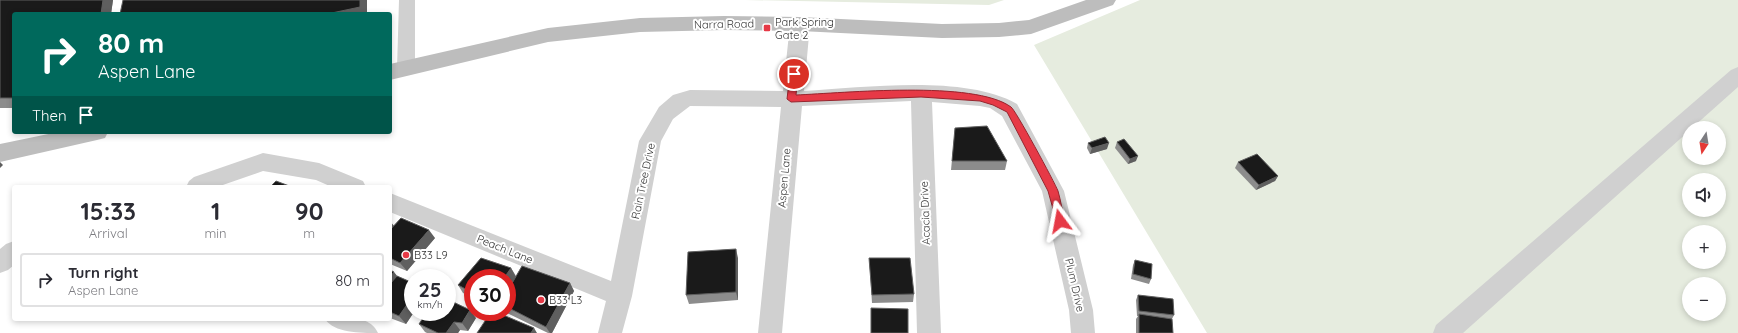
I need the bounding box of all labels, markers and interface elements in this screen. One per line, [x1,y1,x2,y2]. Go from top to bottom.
place label: Park Spring Gate 2 [775,15,834,42]
street label: Narra Road [694,16,754,32]
marker: Park Spring Gate 2 [762,23,772,33]
text: 80 m [98,25,164,60]
icon: right [32,28,84,80]
pin [777,57,811,91]
text: Aspen Lane [98,60,196,83]
icon: arrive [783,63,805,85]
icon: arrive [75,104,97,126]
text: Then [32,106,67,125]
north arrow [1682,121,1726,165]
map controls [1682,121,1726,321]
street label: Rain Tree Drive [628,142,658,220]
street label: Aspen Lane [774,148,794,208]
button: sound [1682,173,1726,217]
street label: Acacia Drive [917,181,933,245]
text: 15:33 [80,196,136,226]
text: 1 [211,196,220,226]
text: 90 [295,196,323,226]
position arrow [1039,200,1081,242]
text: Arrival [89,225,128,241]
text: min [204,225,227,241]
text: m [303,225,315,241]
button: + [1682,225,1726,269]
street label: Peach Lane [475,231,535,267]
place label: B33 L9 [414,248,448,262]
marker: B33 L9 [401,250,411,260]
street label: Plum Drive [1062,257,1088,313]
text: Turn right [68,263,139,282]
icon: right [34,269,56,291]
speed limit sign: 30 [464,269,516,321]
text: 80 m [335,271,370,290]
text: 25 [419,277,441,302]
button: − [1682,277,1726,321]
text: Aspen Lane [68,282,138,298]
place label: B33 L3 [549,293,583,307]
marker: B33 L3 [536,295,546,305]
text: km/h [417,298,443,311]

